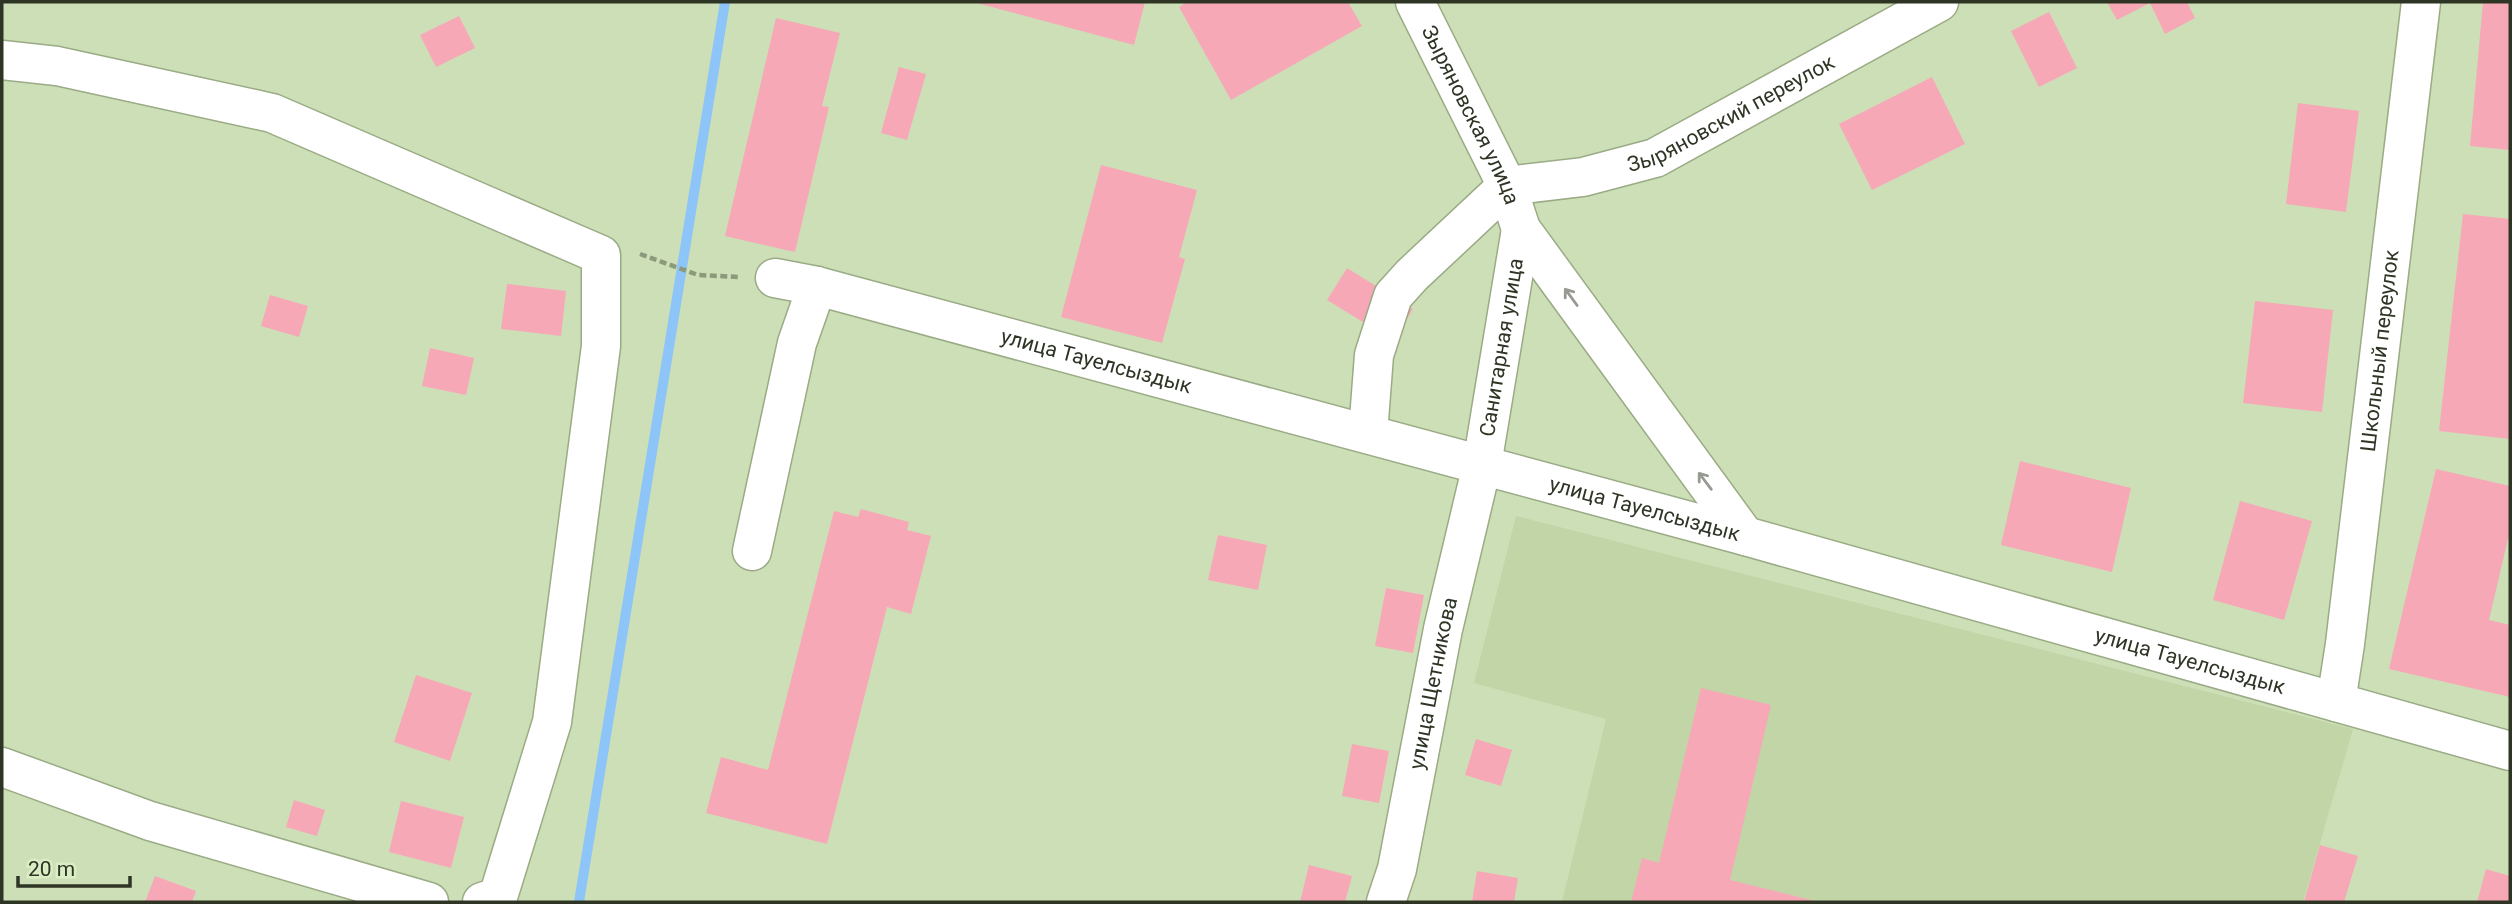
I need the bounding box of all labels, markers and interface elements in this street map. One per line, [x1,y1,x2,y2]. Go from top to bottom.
street label: Зыряновская улица [1417,21,1524,207]
street label: Зыряновский переулок [1625,50,1839,177]
street label: Школьный переулок [2356,248,2404,453]
street label: Санитарная улица [1475,256,1528,438]
one-way arrow [1564,288,1578,307]
street label: улица Тауелсыздык [998,324,1195,399]
street label: улица Тауелсыздык [1547,472,1743,546]
one-way arrow [1698,472,1712,491]
street label: улица Щетникова [1404,595,1462,771]
street label: улица Тауелсыздык [2092,623,2288,699]
scale bar [18,844,130,888]
text: 20 m [28,857,75,881]

